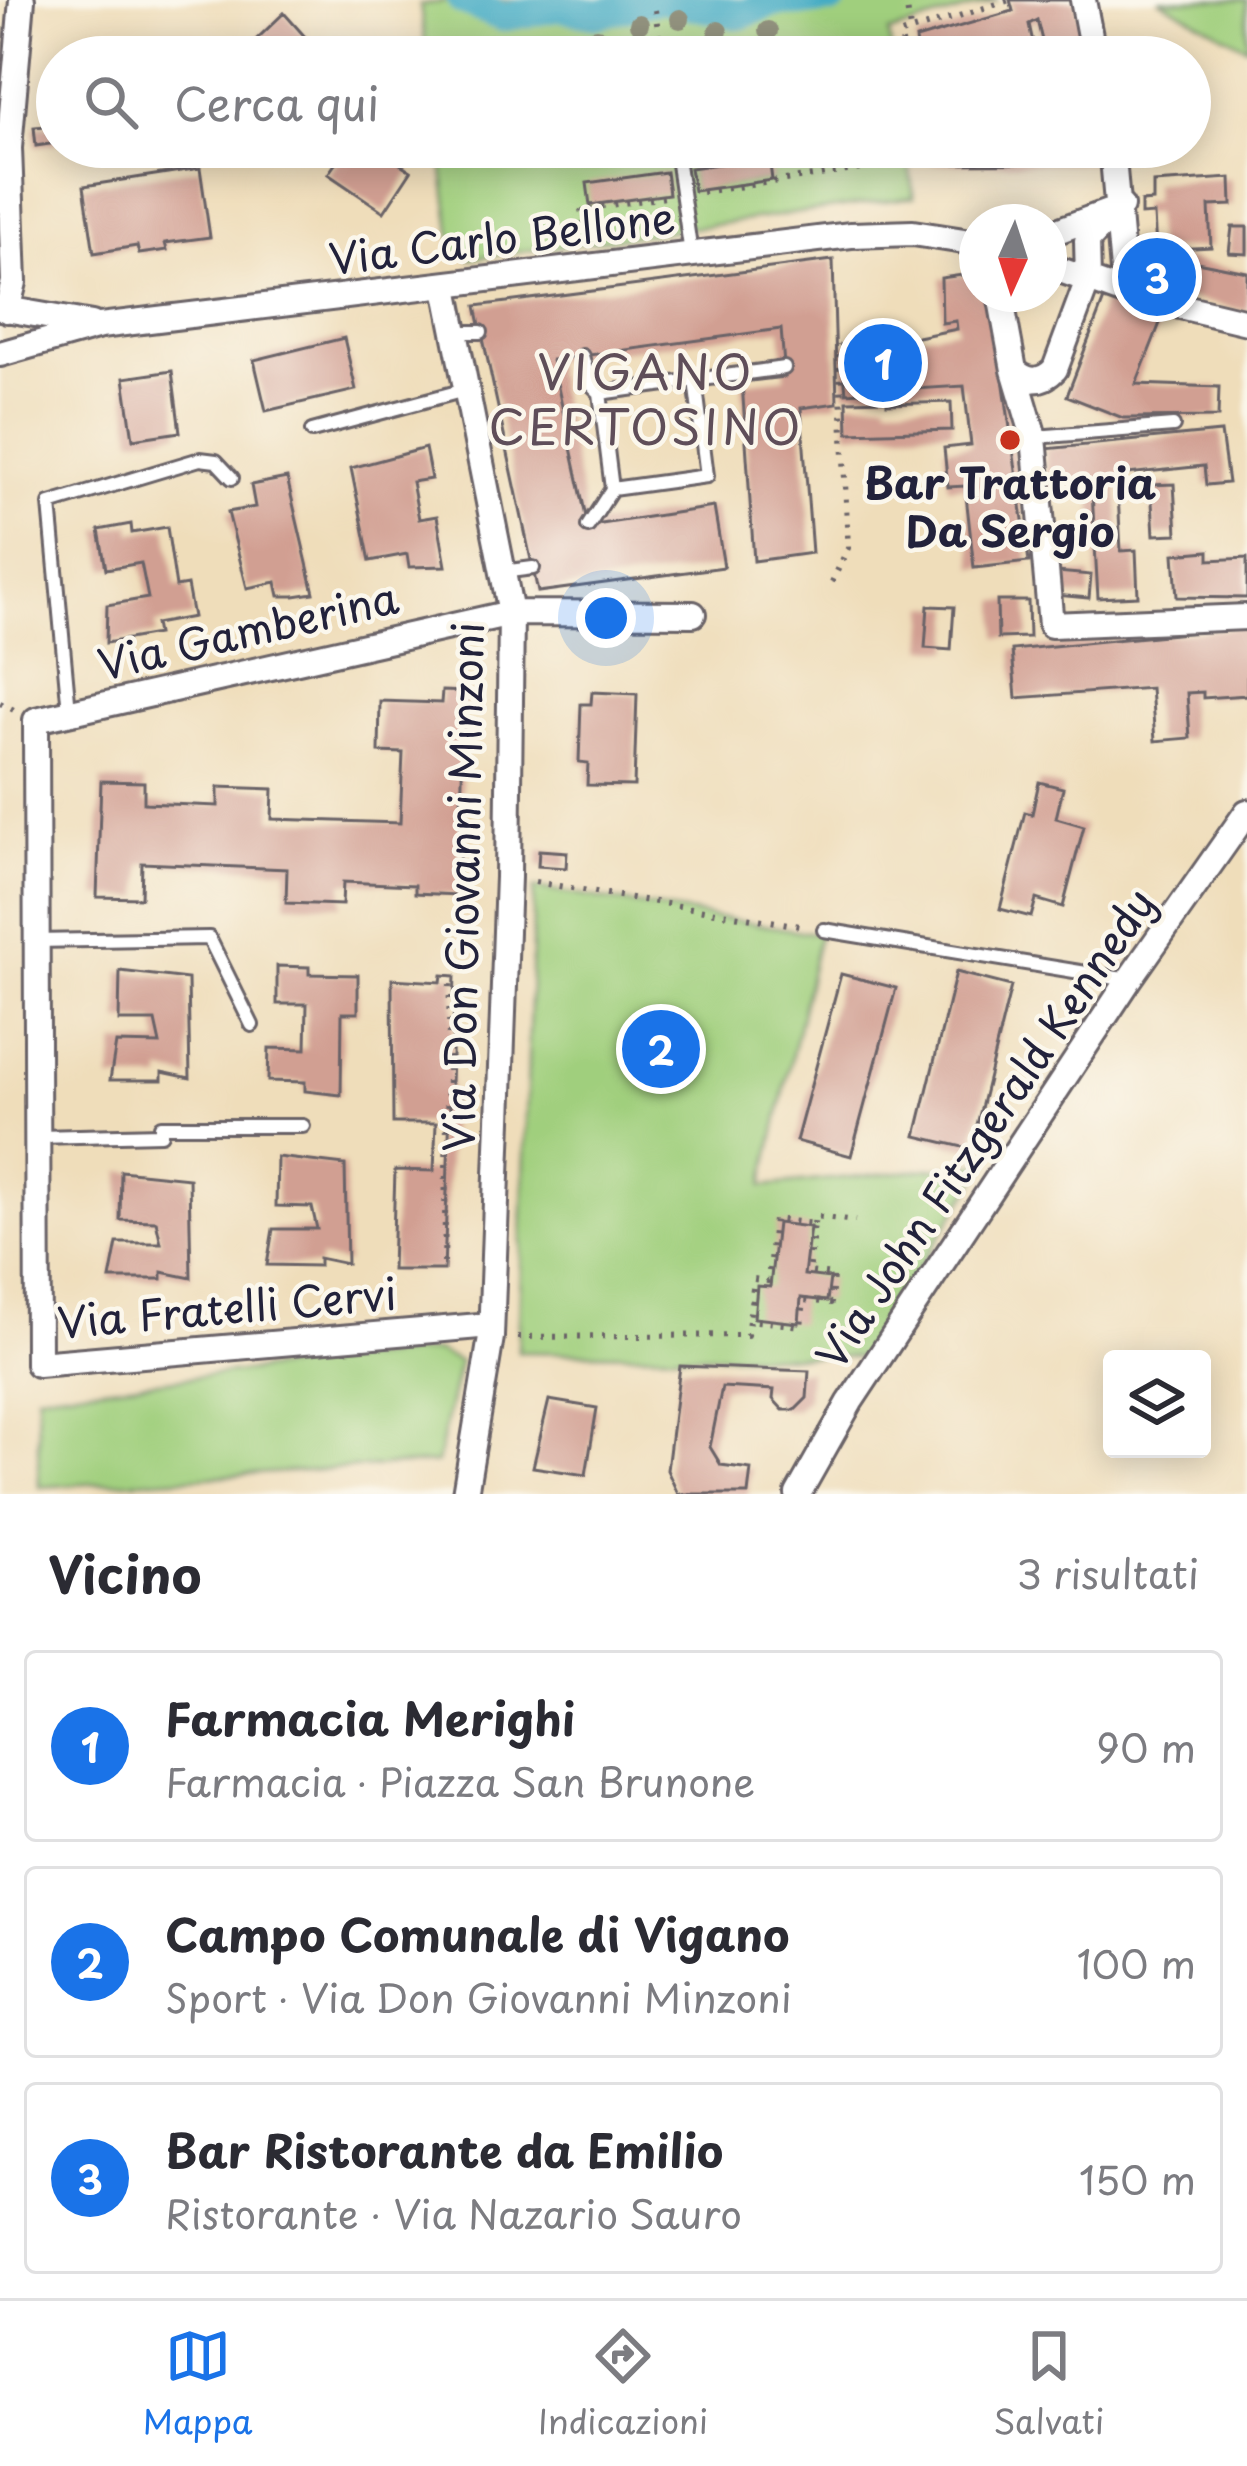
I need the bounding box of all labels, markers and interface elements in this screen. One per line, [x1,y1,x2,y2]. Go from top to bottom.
search box [36,36,1211,168]
text: Cerca qui [174,68,379,136]
icon: search [78,69,144,135]
street label: Via Carlo Bellone [325,184,678,289]
north arrow [959,204,1067,312]
pin: 3 [1118,232,1196,322]
pin: 1 [844,318,922,408]
district label: VIGANO CERTOSINO [488,334,804,461]
marker: Bar Trattoria Da Sergio [997,427,1023,453]
place label: Bar Trattoria Da Sergio [864,450,1156,561]
street label: Via Gamberina [91,564,404,695]
your location [576,588,636,648]
street label: Via Don Giovanni Minzoni [425,621,498,1153]
street label: Via John Fitzgerald Kennedy [799,874,1169,1381]
pin: 2 [622,1004,700,1094]
street label: Via Fratelli Cervi [55,1260,399,1353]
map controls [1103,1350,1211,1458]
button: layers [1103,1350,1211,1458]
text: Vicino [48,1534,201,1611]
text: 3 risultati [1016,1543,1199,1602]
text: Farmacia Merighi [165,1683,575,1751]
text: 1 [81,1717,99,1776]
text: 90 m [1096,1717,1196,1776]
text: Farmacia · Piazza San Brunone [165,1751,755,1810]
text: Campo Comunale di Vigano [165,1899,789,1967]
text: 2 [76,1933,104,1992]
text: 100 m [1077,1933,1196,1992]
text: Sport · Via Don Giovanni Minzoni [165,1967,792,2026]
text: Bar Ristorante da Emilio [165,2115,723,2183]
text: 3 [77,2149,103,2208]
text: 150 m [1079,2149,1196,2208]
text: Ristorante · Via Nazario Sauro [165,2183,742,2242]
tab: Mappa [143,2323,253,2445]
tab: Indicazioni [538,2323,708,2445]
tab: Salvati [993,2323,1104,2445]

